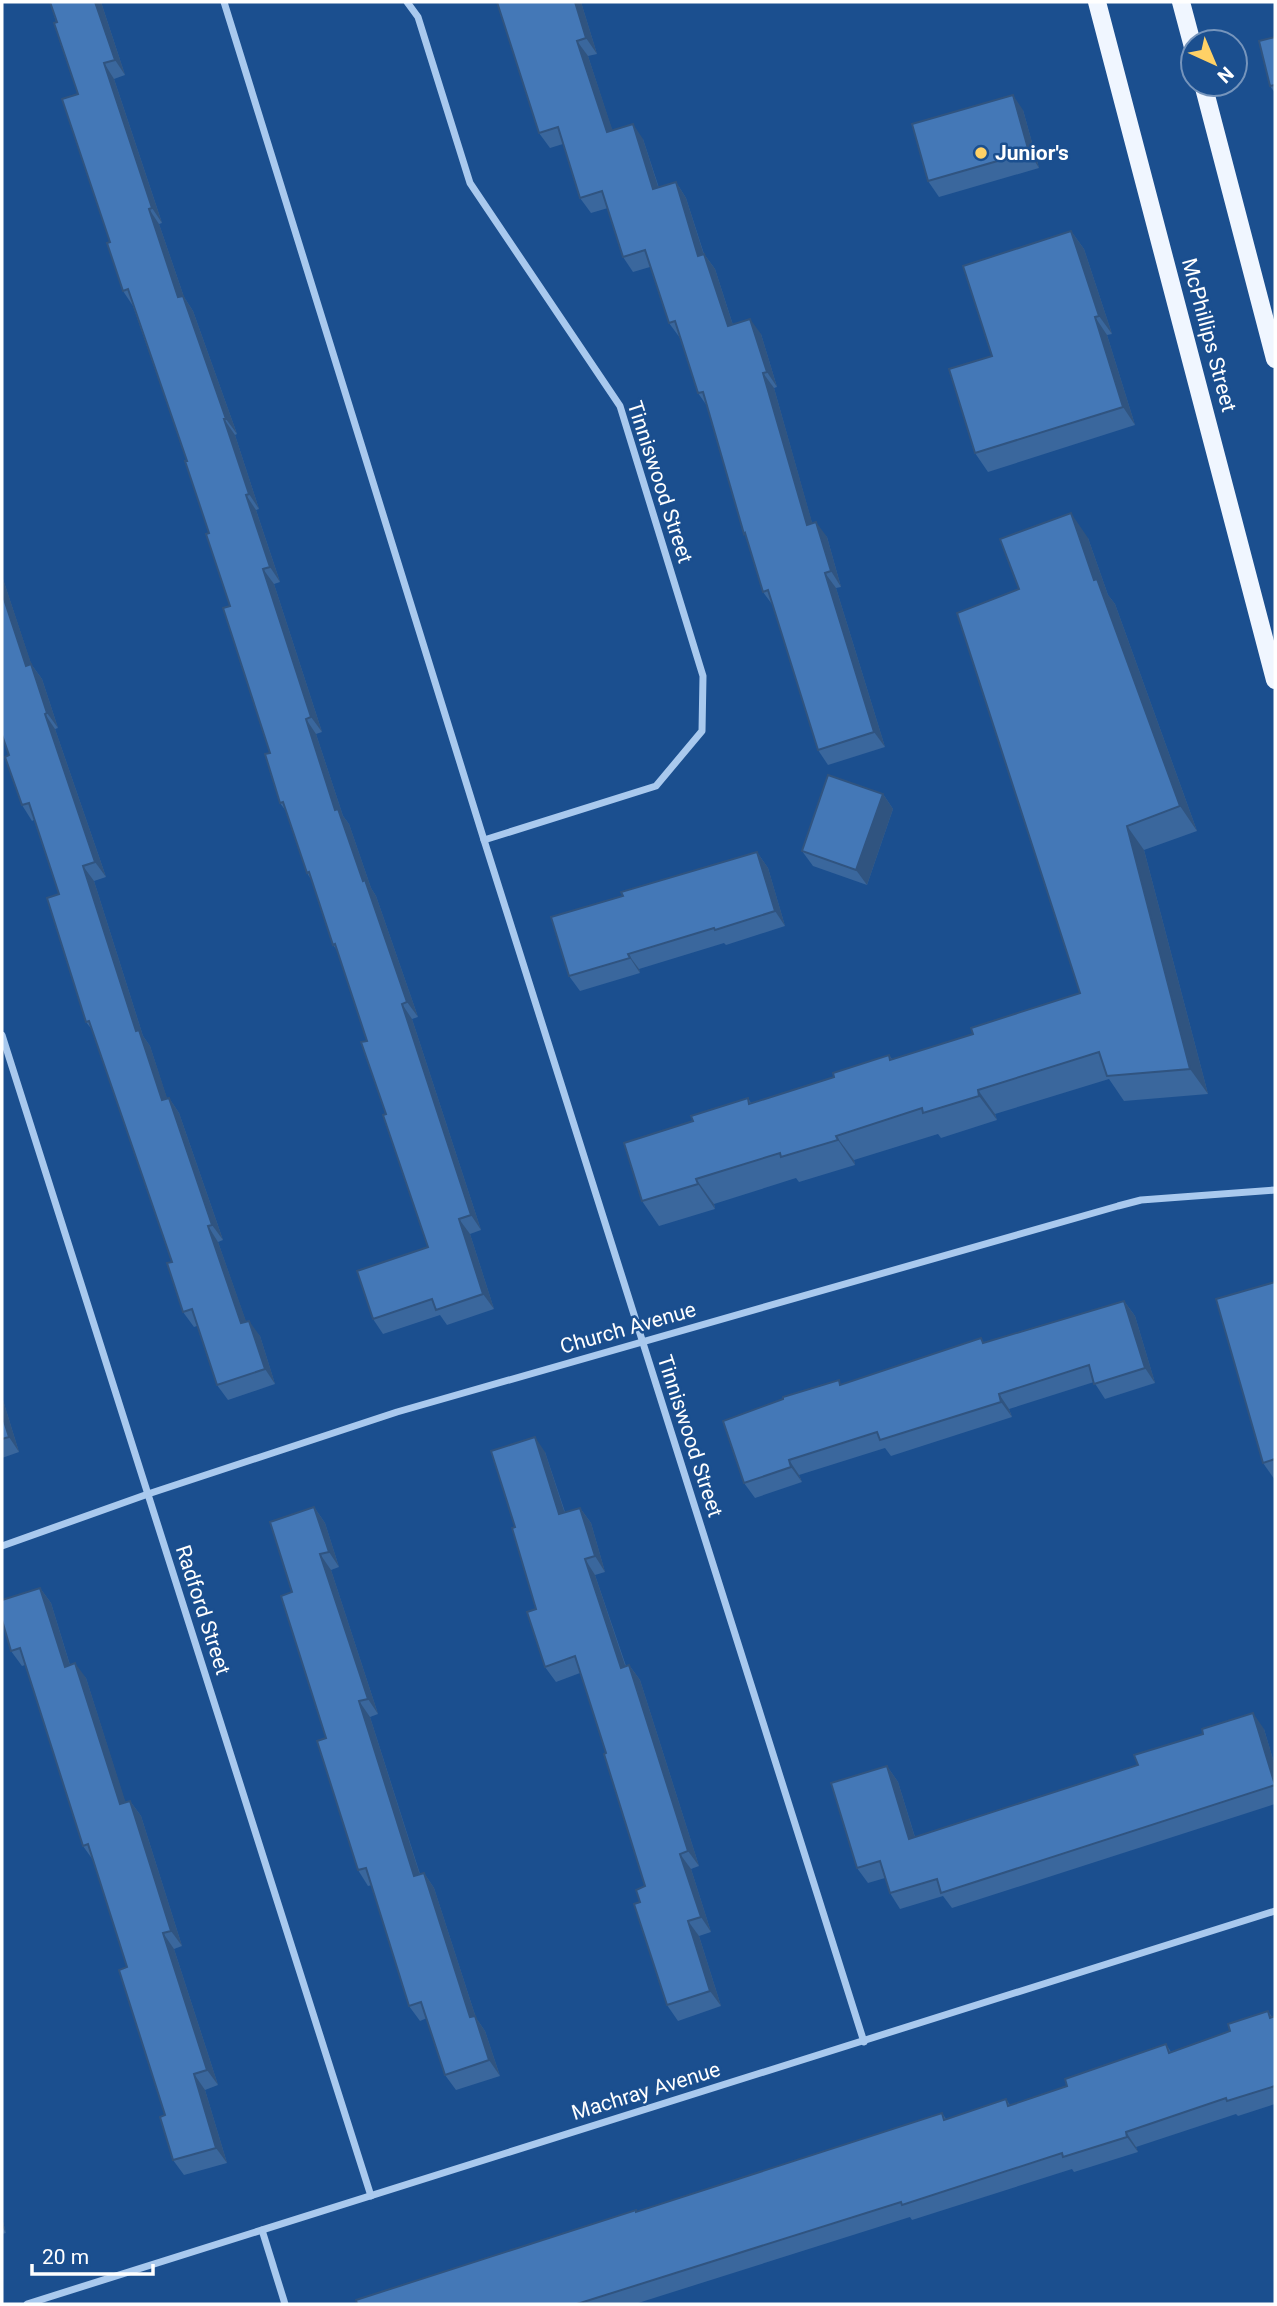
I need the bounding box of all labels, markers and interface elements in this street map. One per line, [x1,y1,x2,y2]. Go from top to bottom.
north arrow [1179,28,1249,98]
text: N [1213,62,1238,88]
place label: Junior's [995,141,1069,165]
marker: Junior's [973,145,989,161]
street label: McPhillips Street [1177,256,1241,414]
street label: Tinniswood Street [622,398,698,566]
street label: Church Avenue [557,1297,699,1359]
street label: Tinniswood Street [652,1352,728,1520]
street label: Radford Street [171,1542,235,1678]
street label: Machray Avenue [569,2057,723,2125]
scale bar [32,2232,152,2276]
text: 20 m [42,2245,89,2269]

